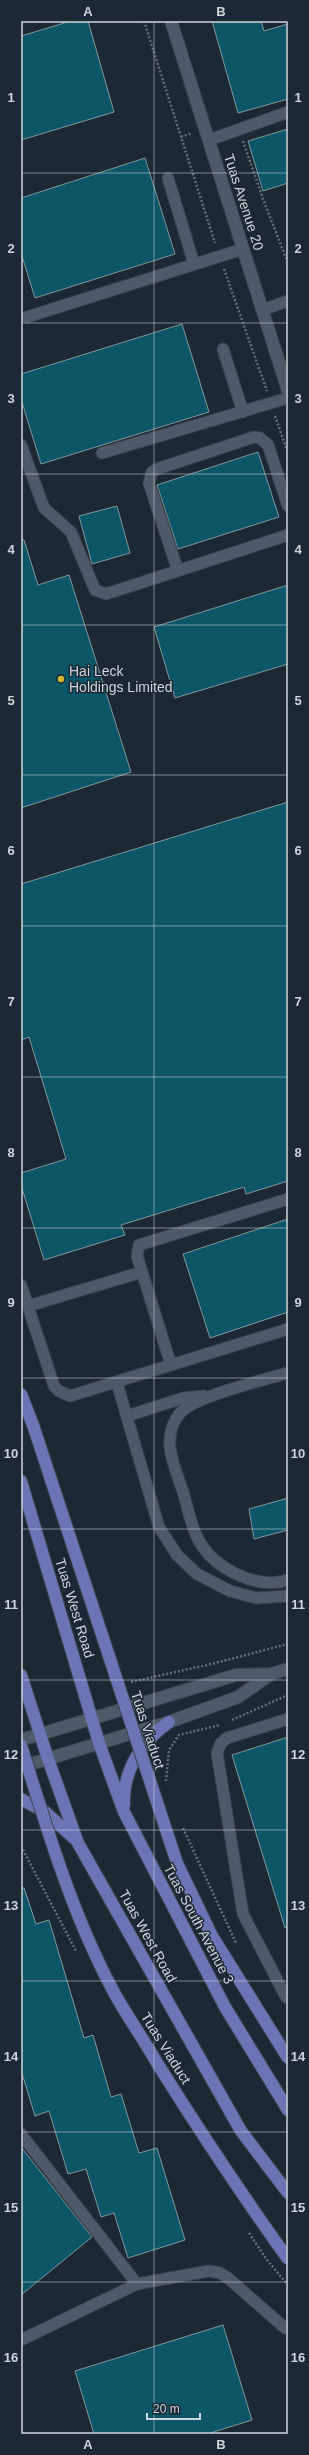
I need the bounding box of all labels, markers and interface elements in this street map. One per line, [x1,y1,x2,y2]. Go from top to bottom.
text: A [83,4,93,19]
text: B [216,4,226,19]
text: 1 [7,90,15,105]
text: 1 [294,90,302,105]
street label: Tuas Avenue 20 [221,152,267,252]
text: 2 [7,241,15,256]
text: 2 [294,241,302,256]
text: 3 [7,391,15,406]
text: 3 [294,391,302,406]
text: 4 [7,542,15,557]
text: 4 [294,542,302,557]
place label: Hai Leck Holdings Limited [69,663,173,695]
marker: Hai Leck Holdings Limited [56,674,66,684]
text: 5 [7,693,15,708]
text: 5 [294,693,302,708]
text: 6 [7,843,15,858]
text: 6 [294,843,302,858]
text: 7 [7,994,15,1009]
text: 7 [294,994,302,1009]
text: 8 [7,1145,15,1160]
text: 8 [294,1145,302,1160]
text: 9 [7,1295,15,1310]
text: 9 [294,1295,302,1310]
text: 10 [4,1446,18,1461]
text: 10 [291,1446,305,1461]
street label: Tuas West Road [52,1556,98,1660]
text: 11 [4,1597,18,1612]
text: 11 [291,1597,305,1612]
street label: Tuas Viaduct [128,1689,168,1771]
text: 12 [4,1747,18,1762]
text: 12 [291,1747,305,1762]
street label: Tuas South Avenue 3 [161,1861,237,1987]
street label: Tuas West Road [116,1887,180,1985]
text: 13 [4,1898,18,1913]
text: 13 [291,1898,305,1913]
street label: Tuas Viaduct [138,2009,194,2087]
text: 14 [4,2049,19,2064]
text: 14 [291,2049,306,2064]
text: 15 [4,2200,18,2215]
text: 15 [291,2200,305,2215]
text: 16 [4,2350,18,2365]
text: 16 [291,2350,305,2365]
scale bar [147,2395,200,2421]
text: 20 m [153,2402,180,2416]
text: A [83,2437,93,2452]
text: B [216,2437,226,2452]

